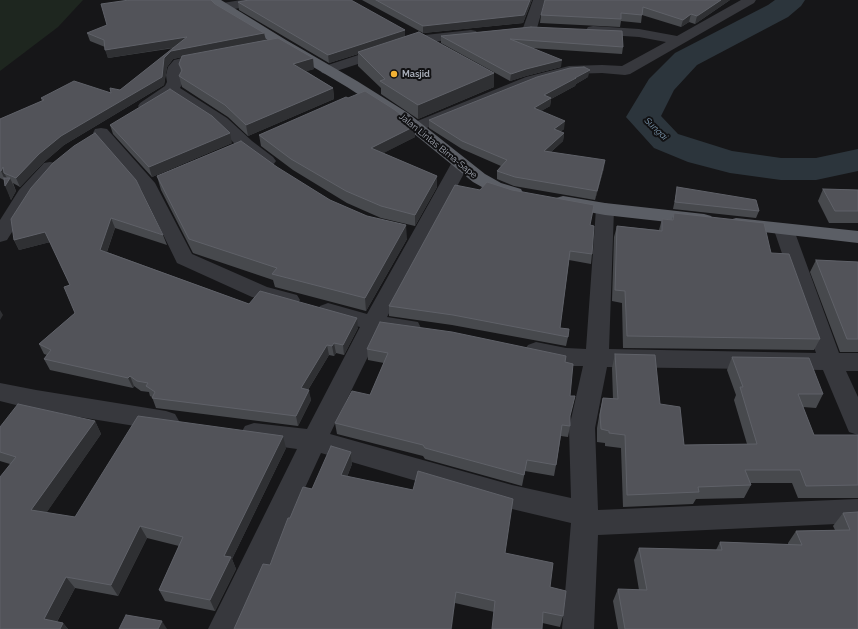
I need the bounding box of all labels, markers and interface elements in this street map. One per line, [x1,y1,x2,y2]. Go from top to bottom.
marker: Masjid [389,69,399,79]
place label: Masjid [402,69,430,79]
street label: Jalan Lintas Bima-Sape [397,111,479,181]
water label: Sungai [642,115,670,143]

